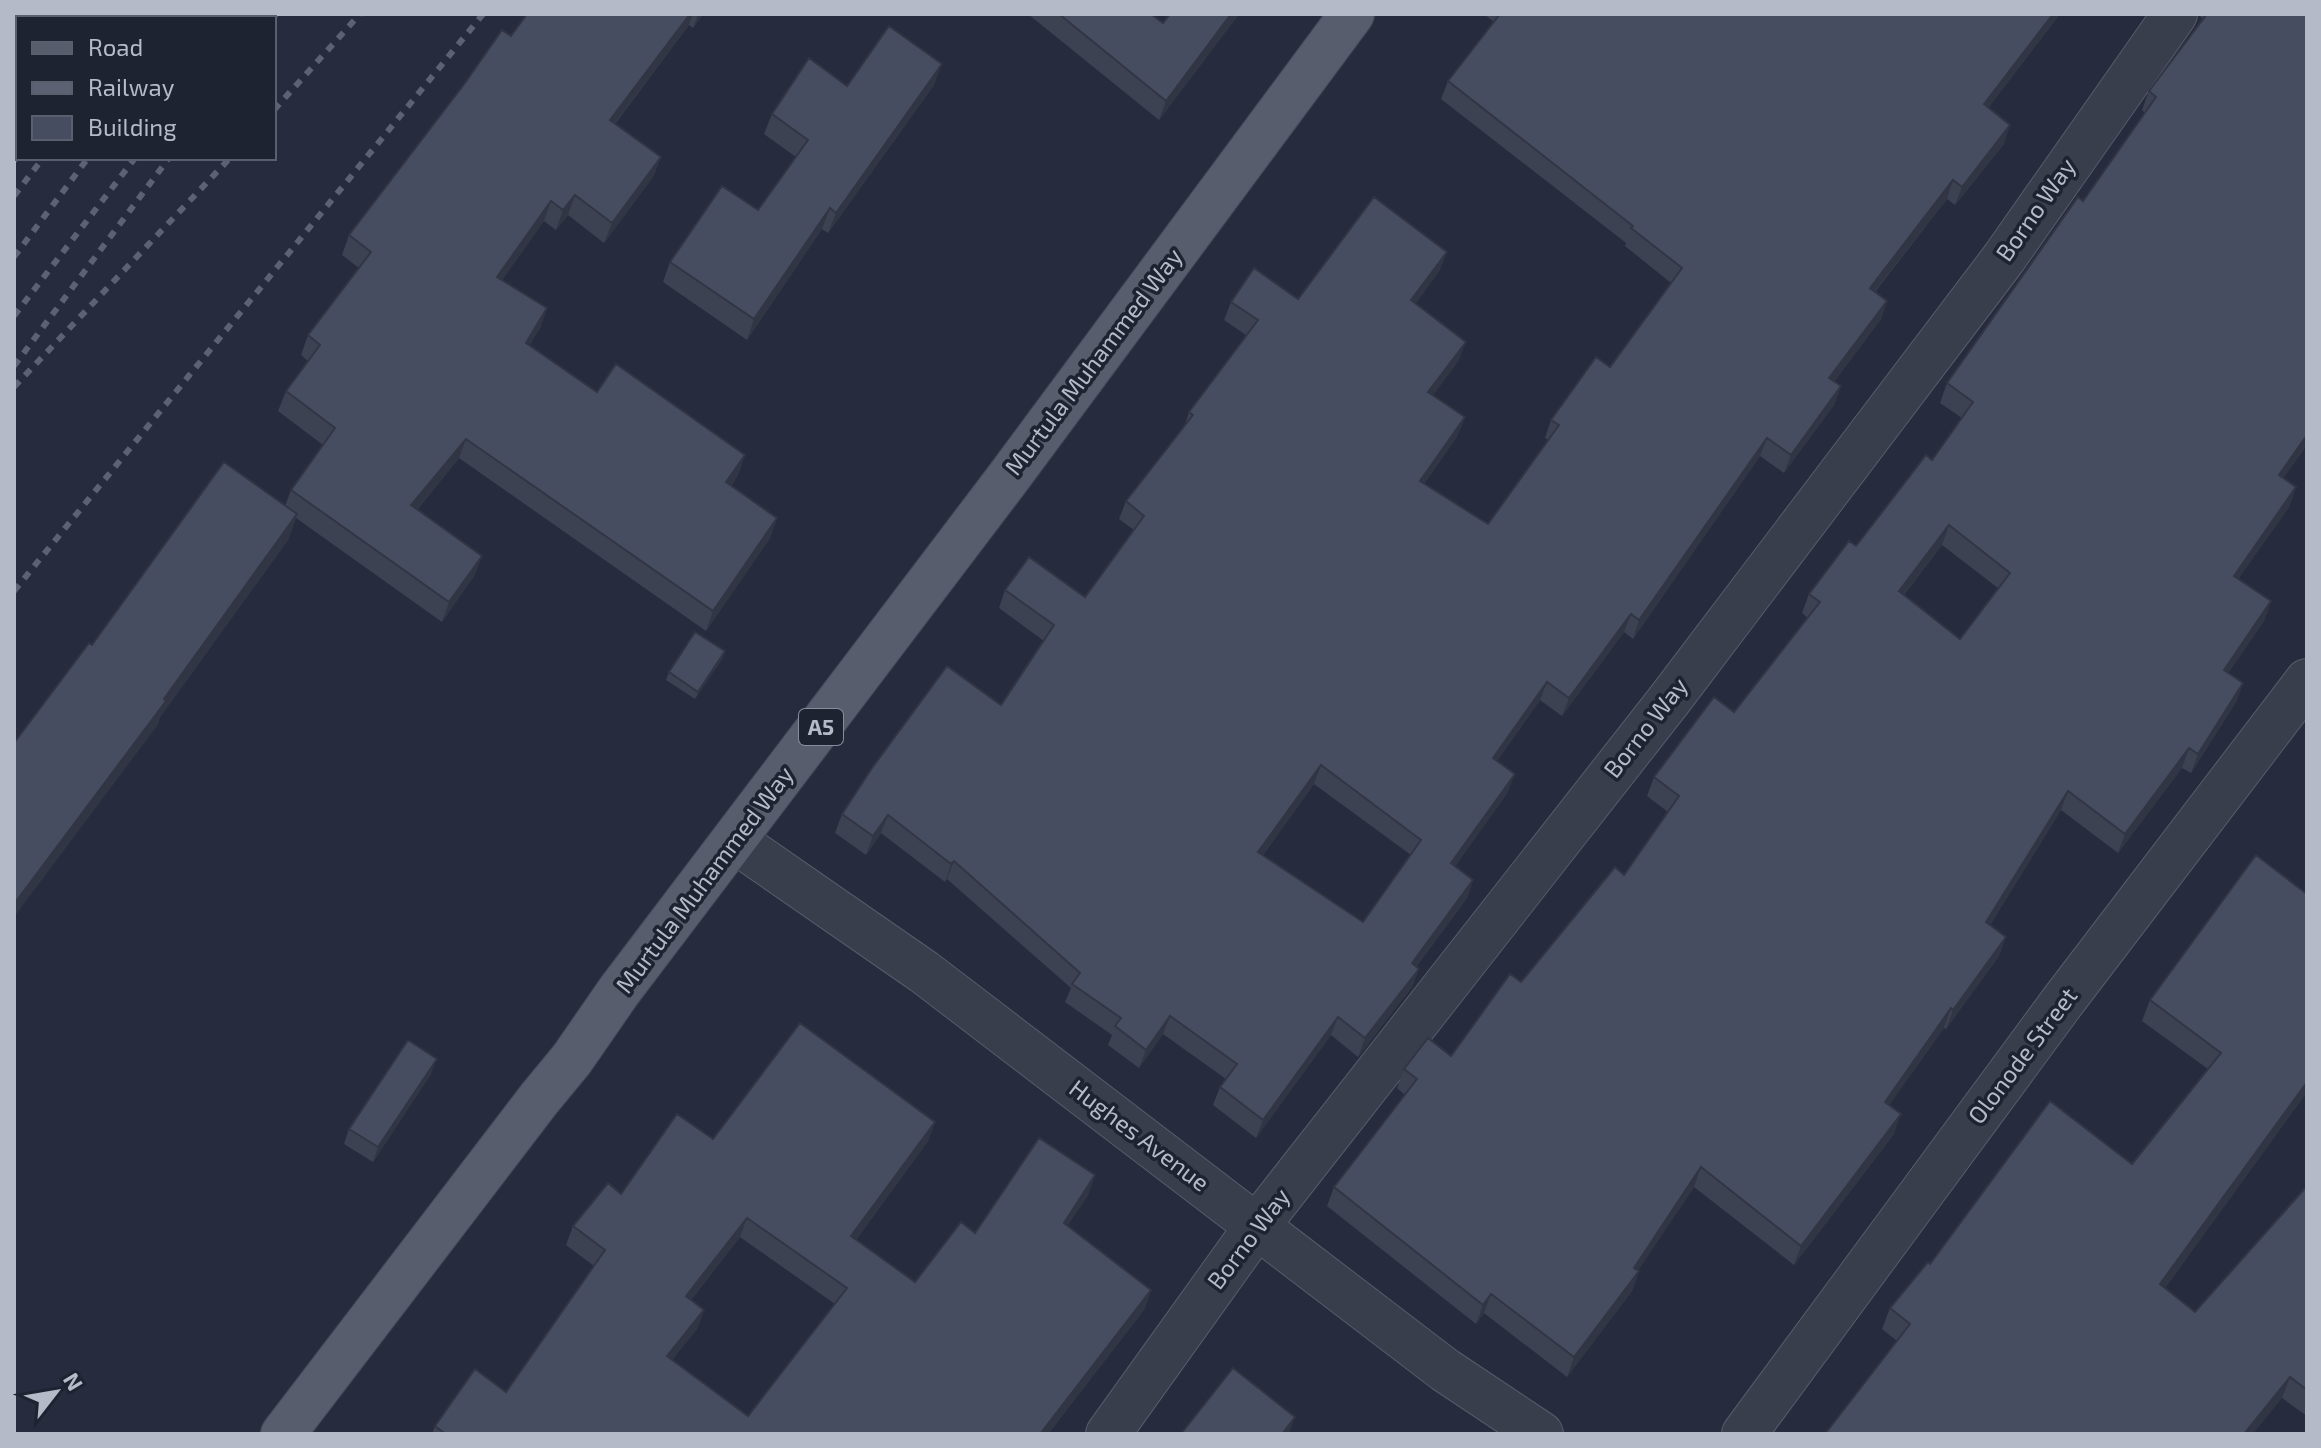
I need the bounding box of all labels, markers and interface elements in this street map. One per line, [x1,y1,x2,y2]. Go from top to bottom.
legend [16,16,276,160]
text: Road [88,32,143,61]
text: Railway [88,72,175,101]
text: Building [88,112,177,141]
street label: Borno Way [1989,152,2081,266]
street label: Murtula Muhammed Way [998,242,1188,480]
street label: Borno Way [1597,671,1693,783]
road number: A5 [799,709,843,745]
street label: Murtula Muhammed Way [609,760,799,998]
street label: Olonode Street [1961,981,2082,1129]
street label: Hughes Avenue [1064,1073,1215,1197]
street label: Borno Way [1200,1182,1295,1294]
north arrow [16,1352,96,1432]
text: N [59,1368,89,1395]

